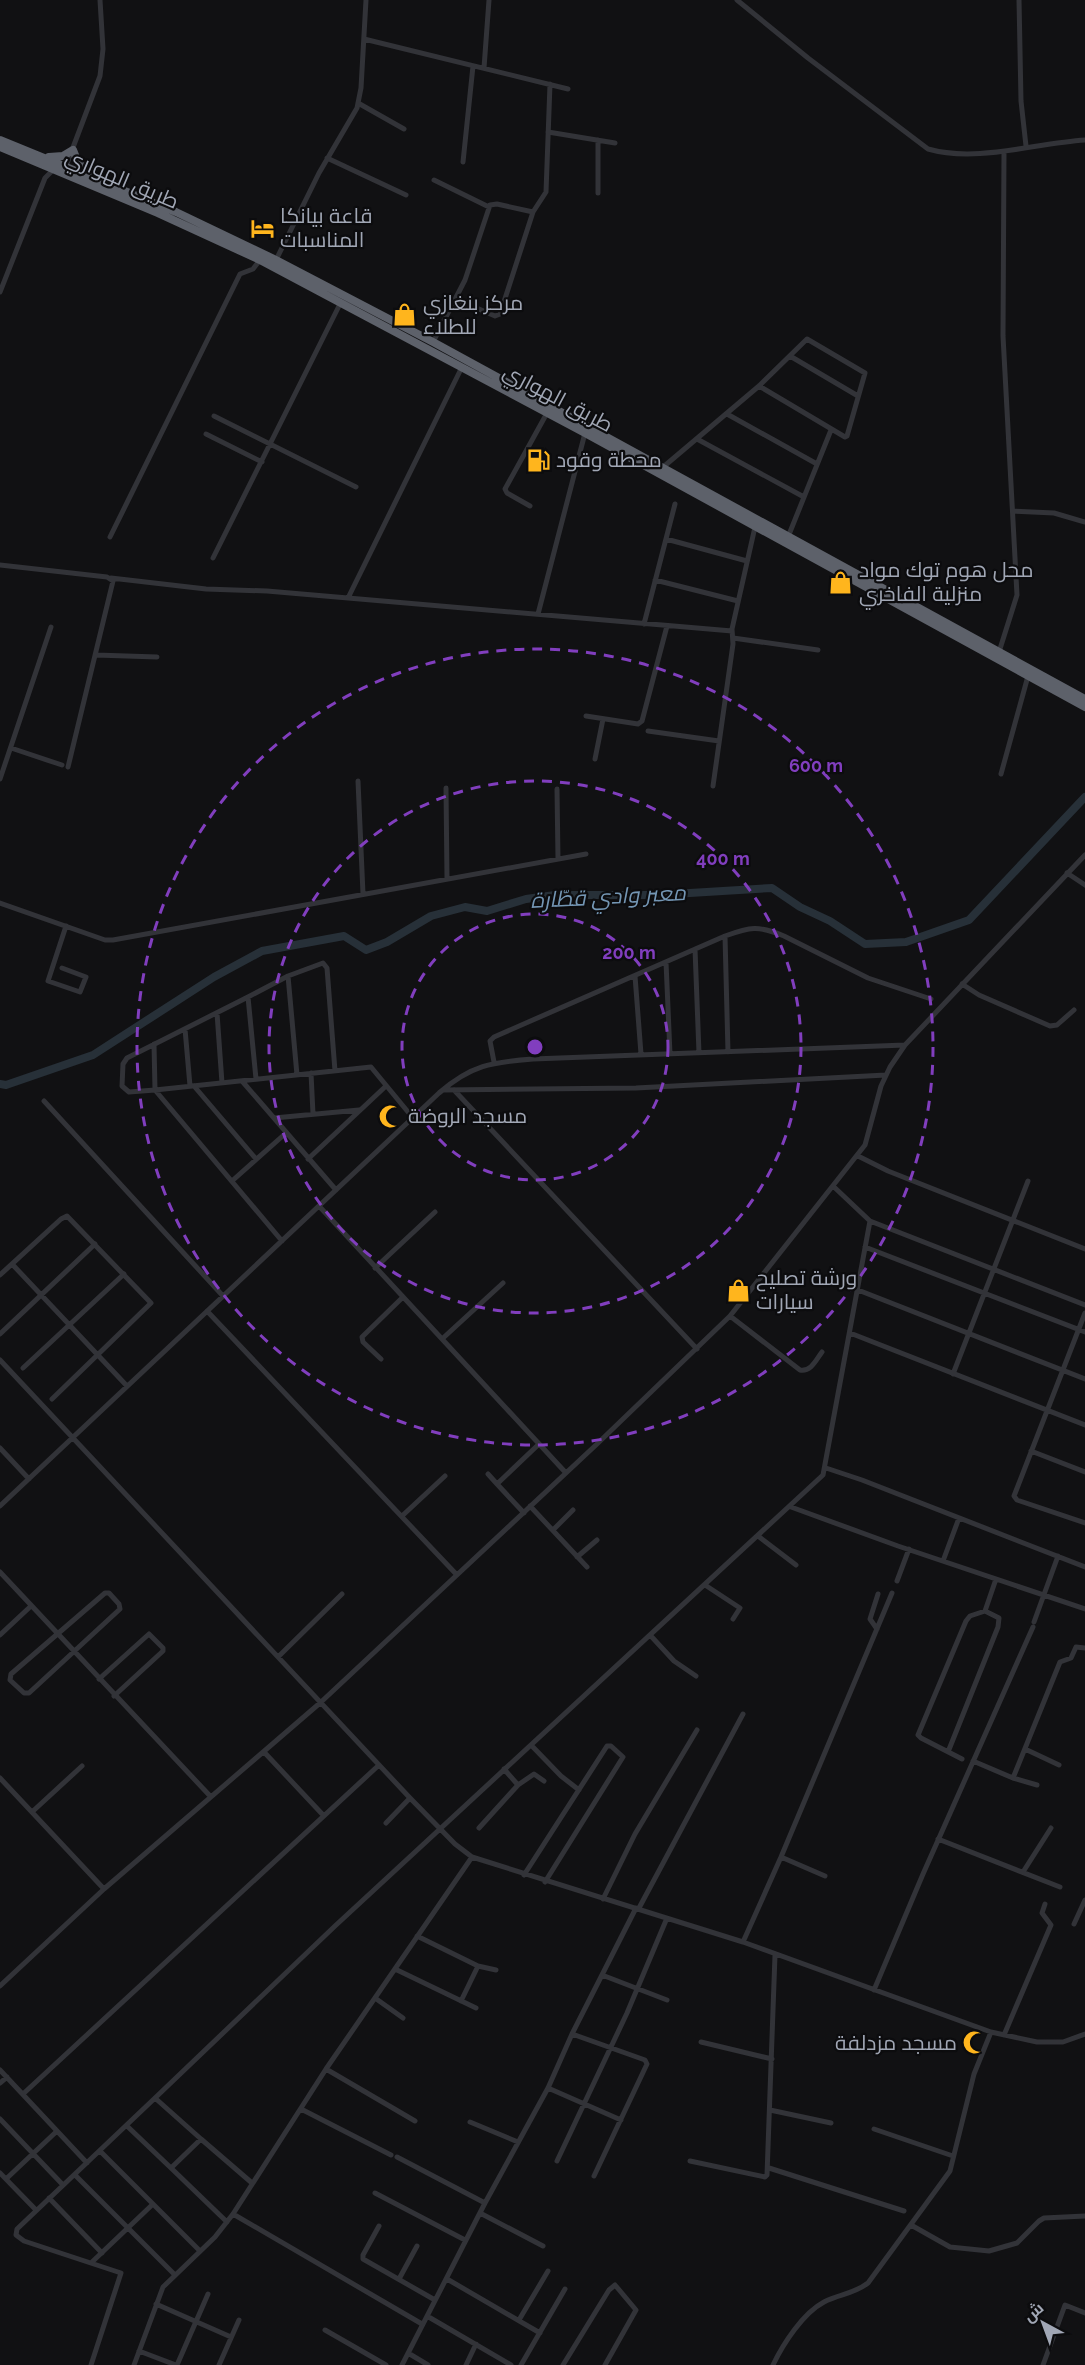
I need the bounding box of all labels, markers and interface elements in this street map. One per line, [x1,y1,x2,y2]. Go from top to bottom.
street label: طريق الهواري [60,143,183,217]
place label: قاعة بيانكا المناسبات [280,203,372,252]
hotel icon: قاعة بيانكا المناسبات [249,215,275,241]
place label: مركز بنغازي للطلاء [423,290,523,339]
shop icon: مركز بنغازي للطلاء [392,302,418,328]
street label: طريق الهواري [497,358,617,440]
fuel station icon: محطة وقود [525,447,551,473]
place label: محطة وقود [556,447,662,472]
place label: محل هوم توك مواد منزلية الفاخري [859,557,1034,610]
shop icon: محل هوم توك مواد منزلية الفاخري [828,569,854,595]
text: 600 m [789,755,843,776]
text: 400 m [696,848,750,869]
water label: معبر وادي قطّارة [530,879,687,918]
text: 200 m [602,942,656,963]
centre of rings [525,1037,545,1057]
mosque icon: مسجد الروضة [377,1103,403,1129]
place label: مسجد الروضة [408,1103,527,1128]
place label: ورشة تصليح سيارات [756,1265,857,1314]
shop icon: ورشة تصليح سيارات [725,1277,751,1303]
place label: مسجد مزدلفة [835,2030,957,2055]
mosque icon: مسجد مزدلفة [962,2030,988,2056]
north arrow [1013,2293,1073,2353]
text: ش [1020,2298,1047,2326]

